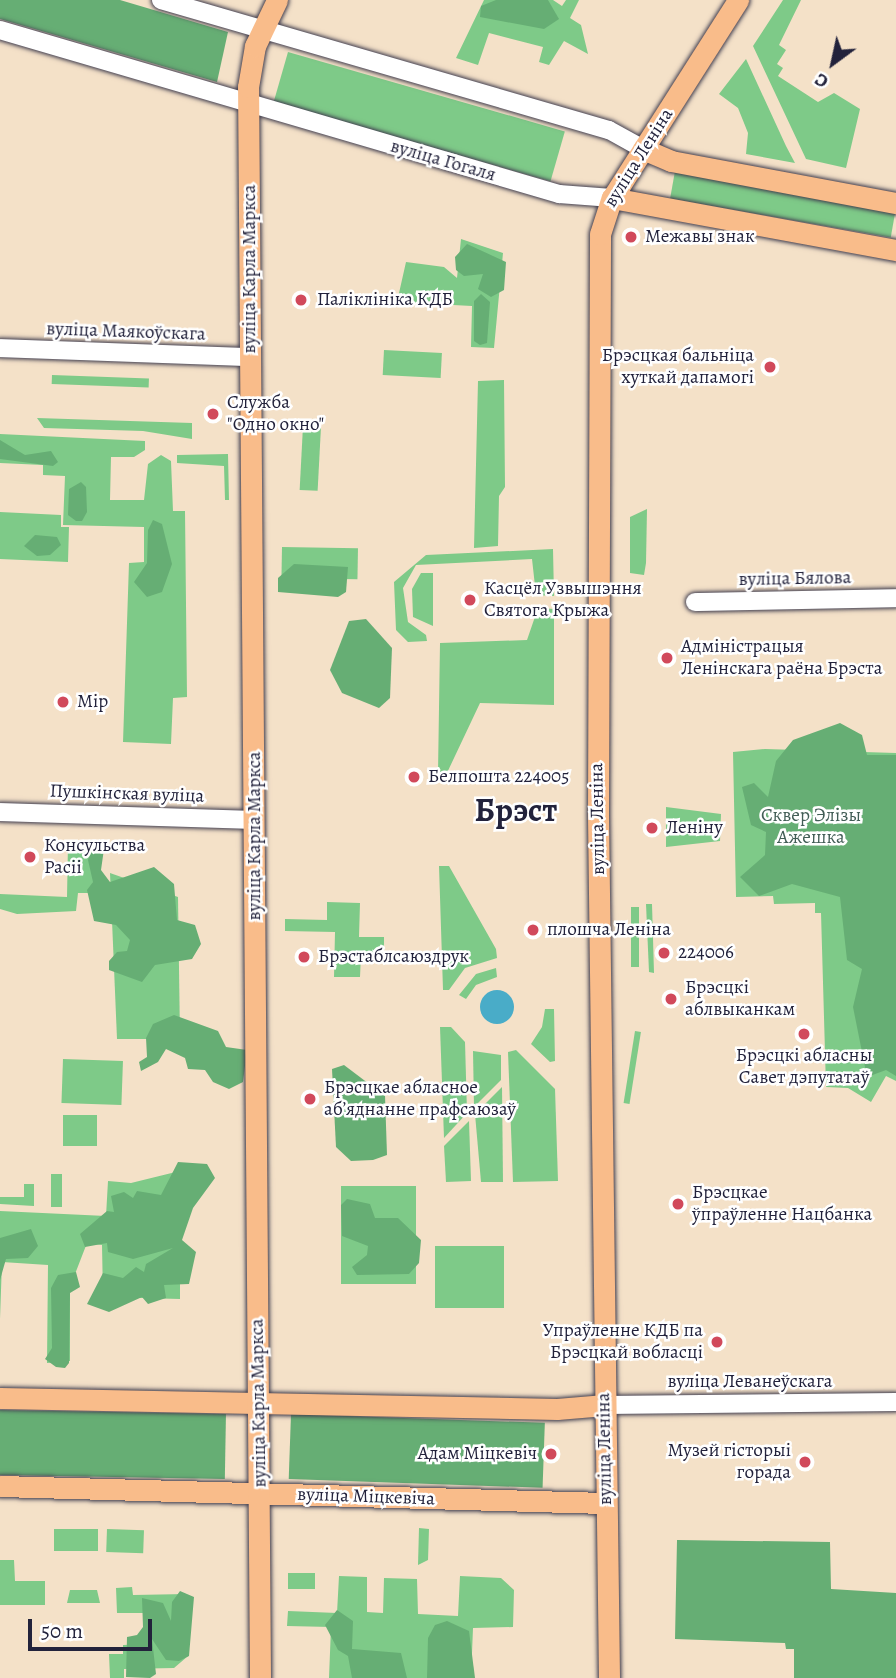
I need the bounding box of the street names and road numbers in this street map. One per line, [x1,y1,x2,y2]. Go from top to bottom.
street label: вуліца Леніна [600,104,678,212]
street label: вуліца Гогаля [388,135,498,187]
street label: вуліца Карла Маркса [239,184,261,354]
street label: вуліца Маякоўскага [46,318,206,346]
street label: вуліца Бялова [738,567,852,591]
street label: вуліца Карла Маркса [244,751,266,921]
street label: вуліца Леніна [586,763,610,875]
street label: Пушкінская вуліца [49,780,205,808]
street label: вуліца Карла Маркса [246,1318,272,1488]
street label: вуліца Леванеўскага [667,1371,833,1393]
street label: вуліца Леніна [593,1393,617,1505]
street label: вуліца Міцкевіча [297,1483,435,1511]

